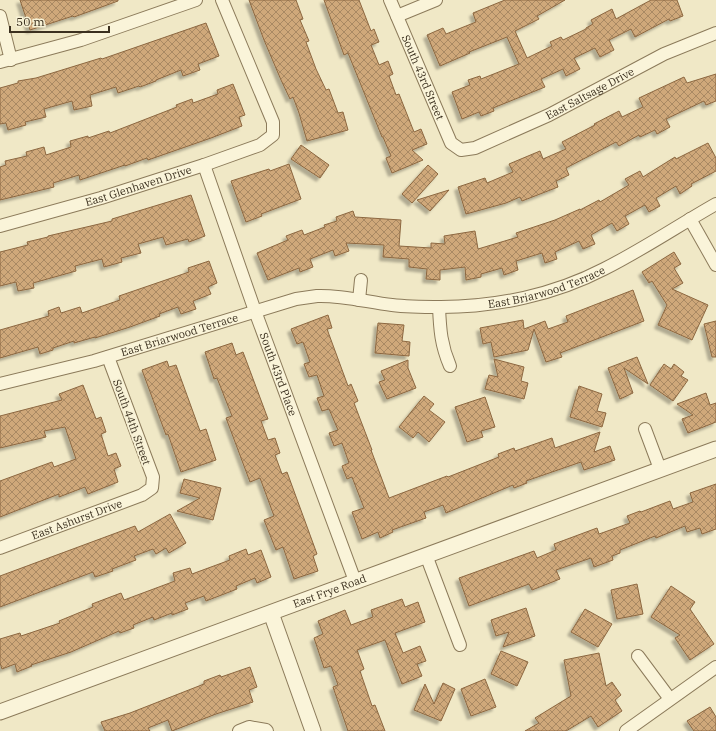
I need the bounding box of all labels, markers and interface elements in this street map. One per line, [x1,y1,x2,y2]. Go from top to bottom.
scale bar [10,8,109,34]
text: 50 m [16,14,45,29]
street label: South 43rd Street [399,33,447,122]
street label: East Saltsage Drive [543,64,636,123]
street label: East Glenhaven Drive [83,162,193,209]
street label: East Briarwood Terrace [487,263,607,311]
street label: East Briarwood Terrace [119,310,240,359]
street label: South 43rd Place [257,331,300,418]
street label: South 44th Street [110,377,154,467]
street label: East Ashurst Drive [29,496,124,543]
street label: East Frye Road [291,571,368,611]

